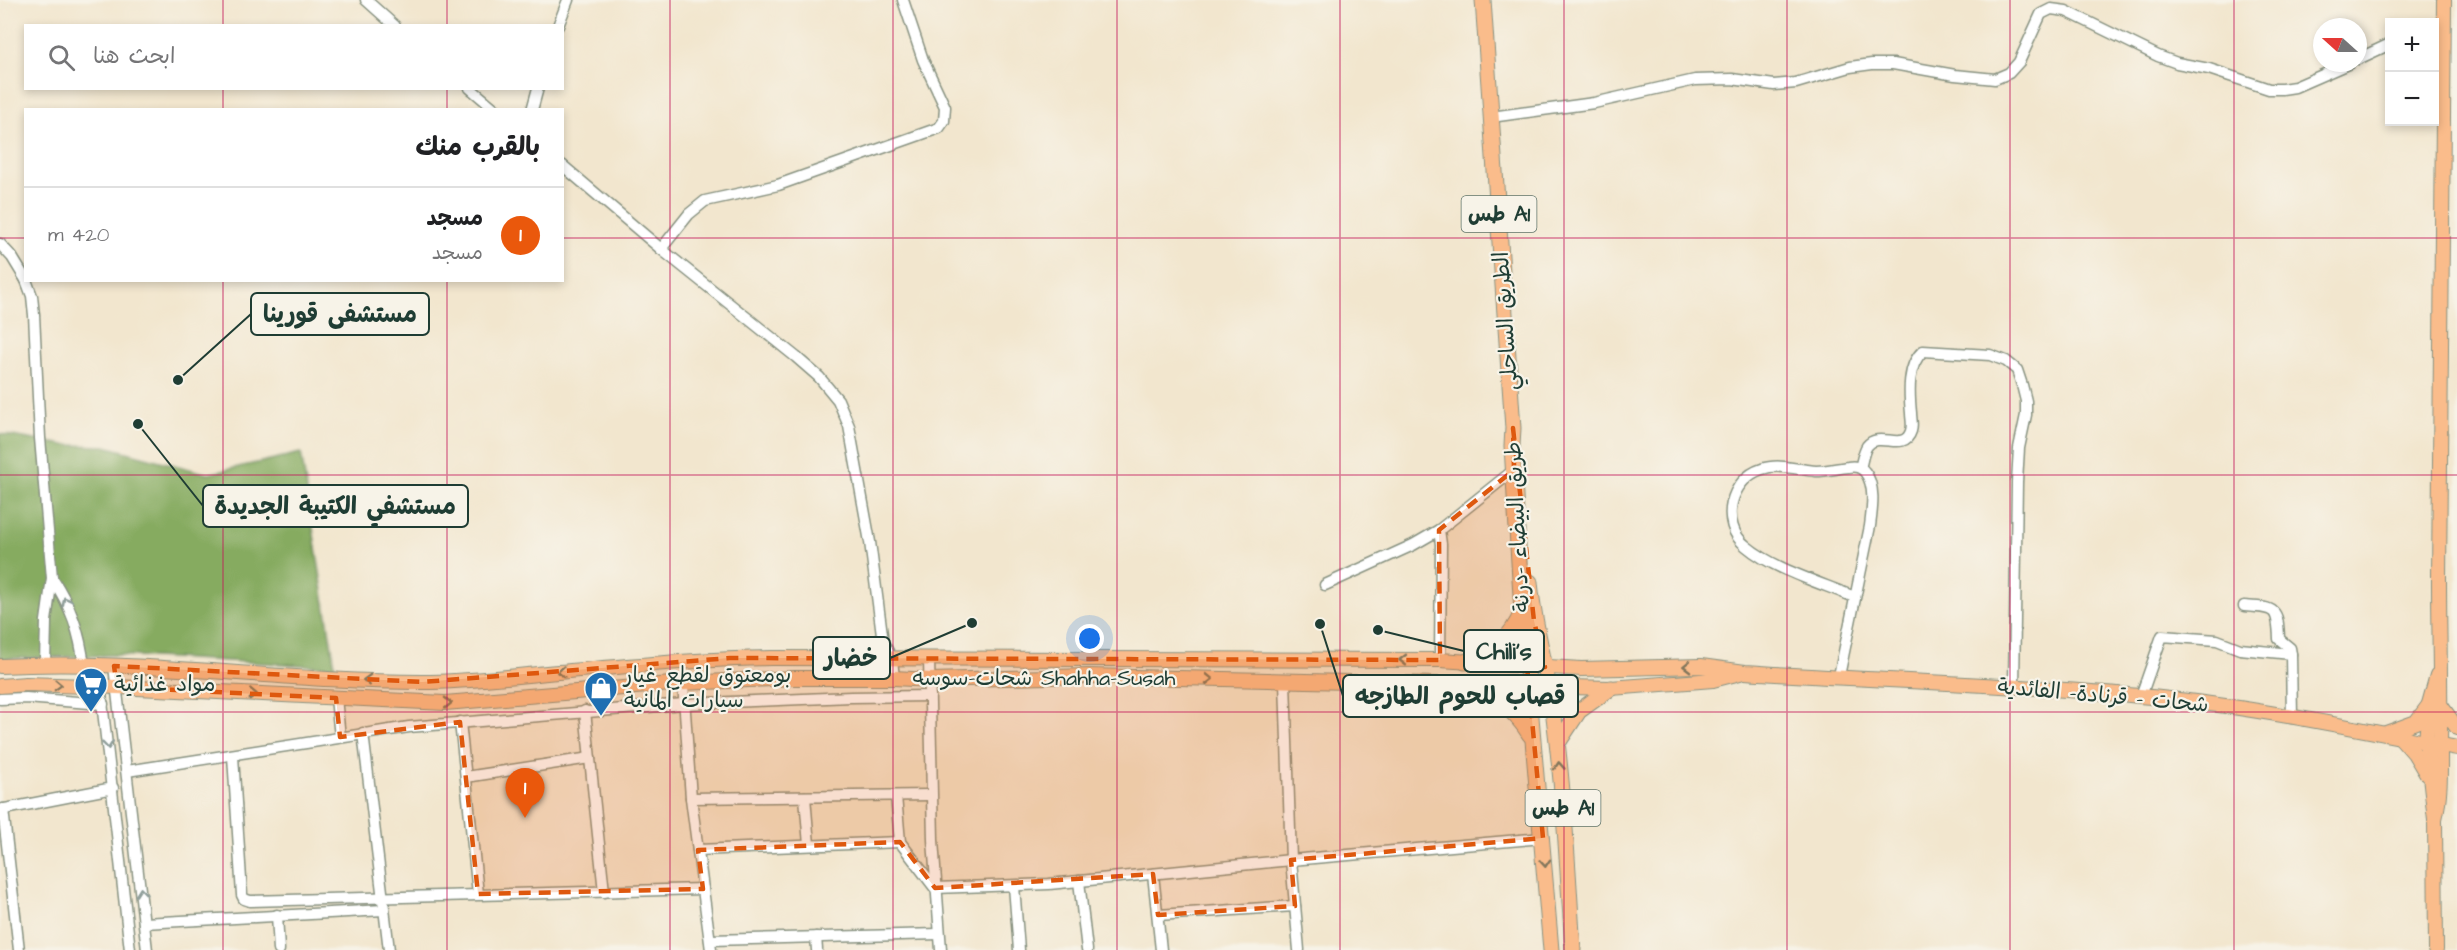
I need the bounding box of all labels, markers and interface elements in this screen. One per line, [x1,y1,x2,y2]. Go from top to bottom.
north arrow [2313,18,2367,72]
map controls [2385,18,2439,126]
button: + [2385,18,2439,72]
search box [24,24,564,90]
icon: search [45,41,78,74]
text: ابحث هنا [93,41,175,72]
button: − [2385,72,2439,126]
text: بالقرب منك [416,129,540,165]
road number: طس A1 [1462,196,1537,232]
text: مسجد [427,203,483,234]
text: 420 m [48,221,109,249]
text: 1 [519,221,522,249]
text: مسجد [432,239,483,267]
street label: الطريق الساحلي [1486,250,1529,392]
callout: مستشفى قورينا [251,293,429,335]
text: مستشفى قورينا [263,298,417,332]
street label: طريق البيضاء -درنة [1498,441,1538,613]
callout: مستشفي الكتيبة الجديدة [203,485,468,527]
text: مستشفي الكتيبة الجديدة [214,490,456,527]
one-way arrow [62,596,73,607]
your location [1075,624,1104,653]
callout: Chili's [1464,630,1544,672]
text: Chili's [1476,635,1532,669]
callout: خضار [813,637,890,679]
text: خضار [822,642,878,676]
one-way arrow [1399,654,1408,666]
place label: بومعتوق لقطع غيار سيارات المانية [622,660,792,716]
one-way arrow [1682,660,1691,672]
street label: شحات-سوسه Shahha-Susah [913,663,1176,694]
one-way arrow [557,665,566,678]
supermarket icon: مواد غذائية [73,666,109,713]
place label: مواد غذائية [114,669,216,700]
shop icon: بومعتوق لقطع غيار سيارات المانية [583,670,619,717]
street label: شحات - قرنادة- الفائدية [1996,671,2210,721]
one-way arrow [362,673,371,686]
one-way arrow [1204,673,1213,685]
callout: قصاب للحوم الطازجه [1343,675,1578,717]
one-way arrow [54,678,63,691]
text: قصاب للحوم الطازجه [1355,680,1565,714]
one-way arrow [249,688,258,701]
one-way arrow [443,696,452,709]
one-way arrow [101,741,114,750]
one-way arrow [1553,762,1566,771]
pin: 1 [506,768,544,818]
road number: طس A1 [1526,790,1600,826]
one-way arrow [1538,858,1551,867]
one-way arrow [135,887,147,896]

